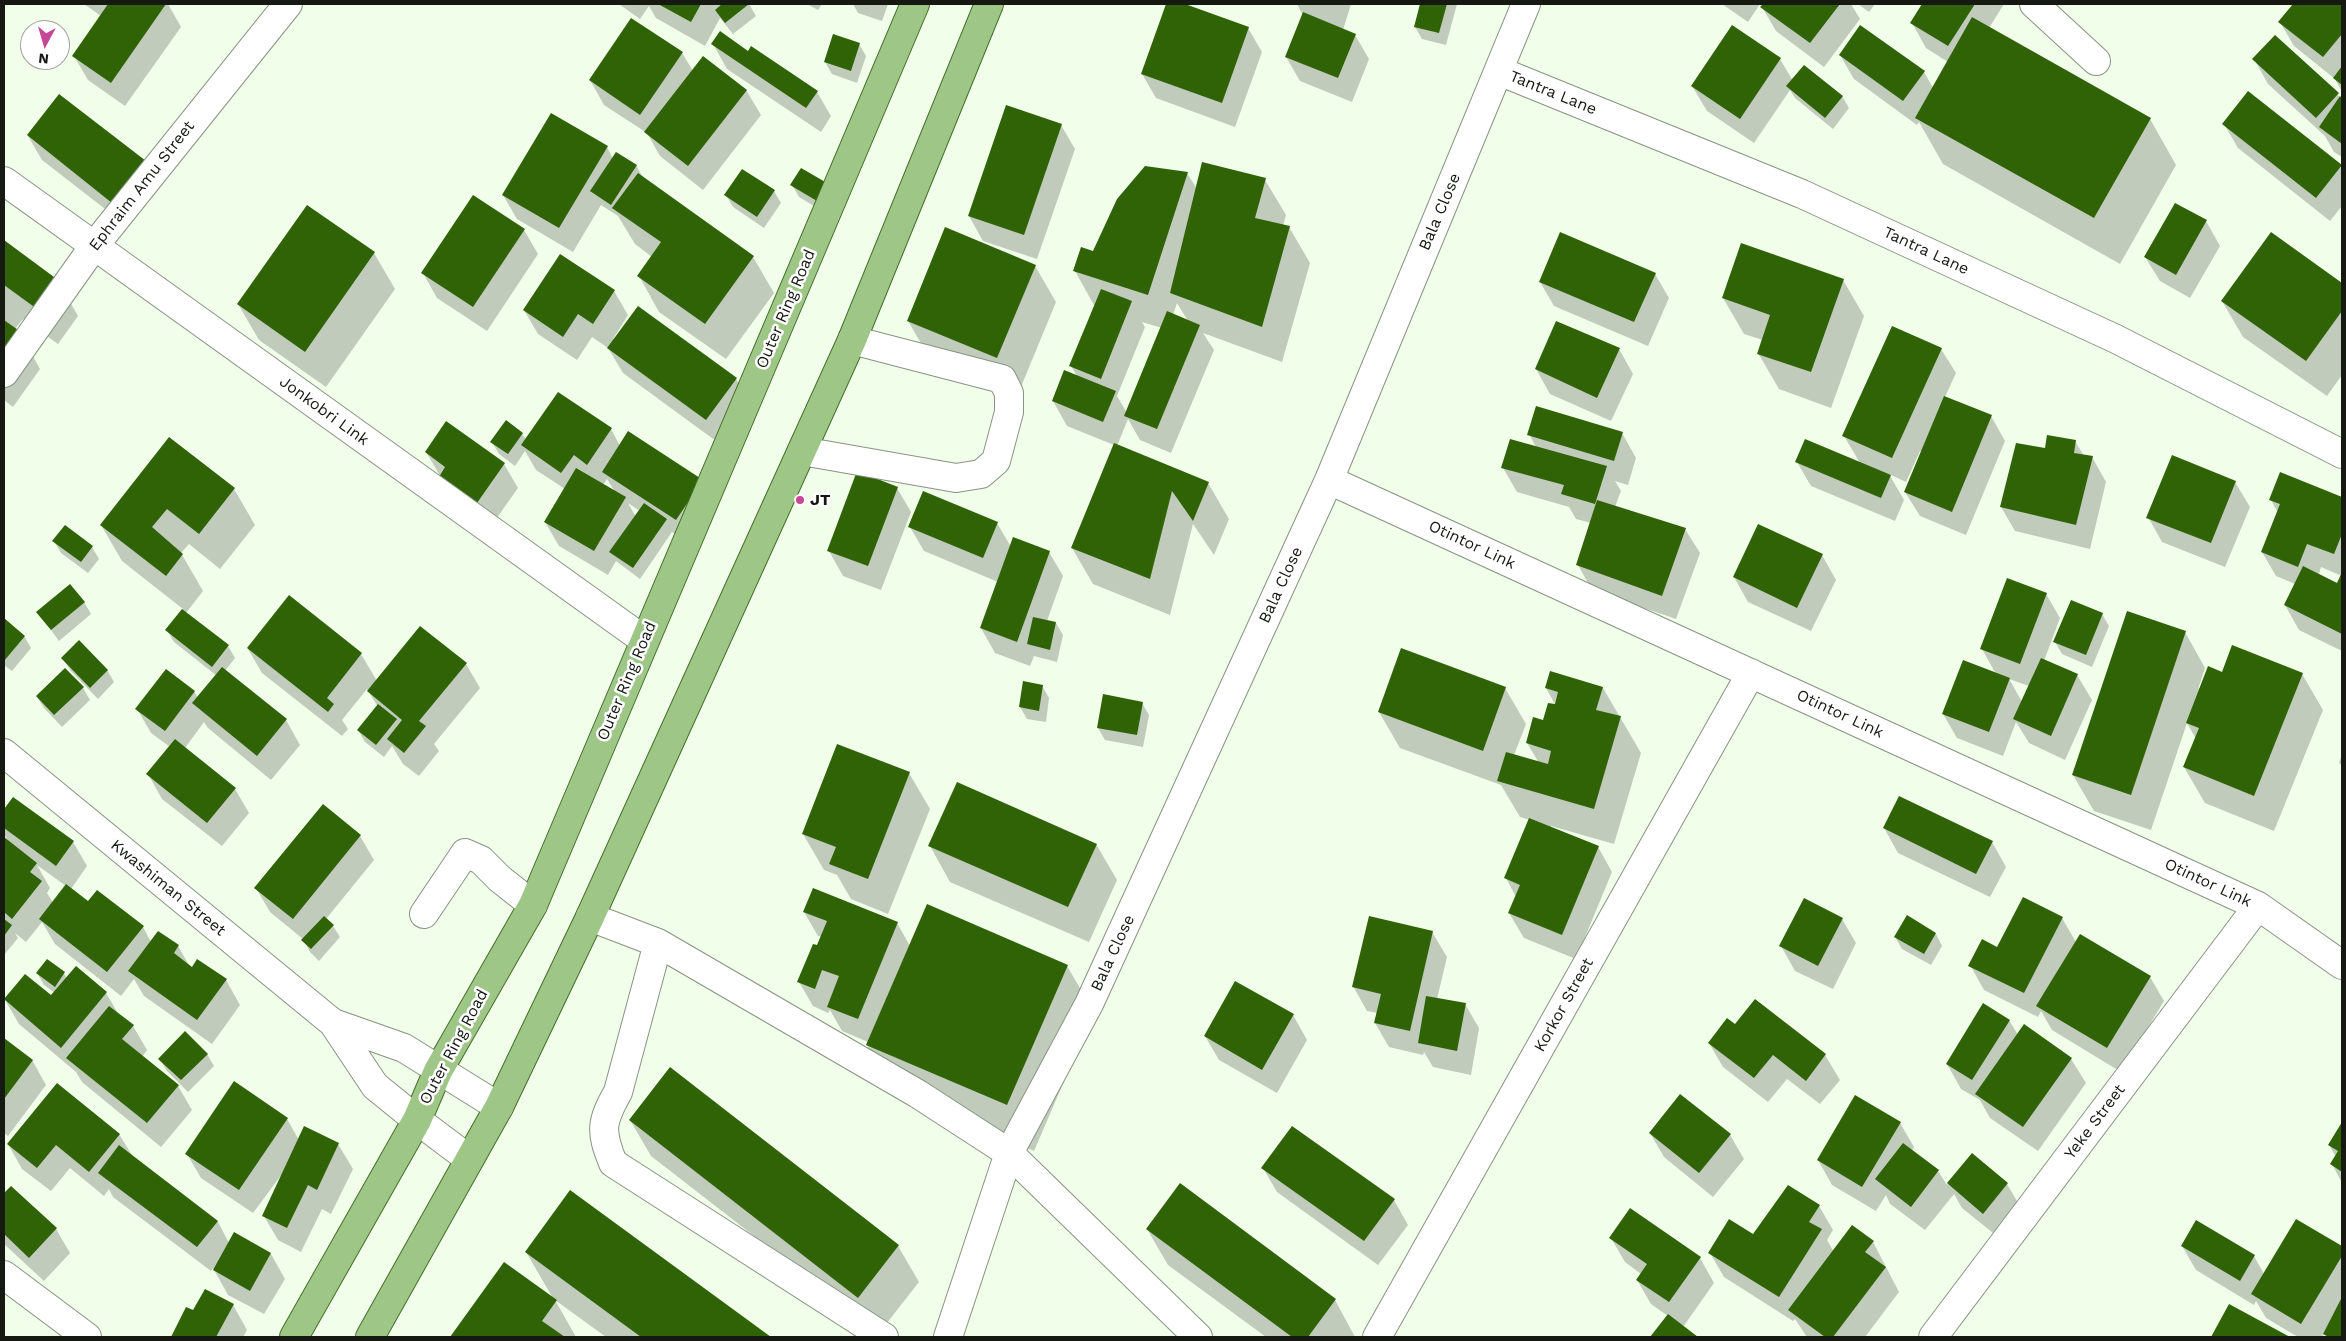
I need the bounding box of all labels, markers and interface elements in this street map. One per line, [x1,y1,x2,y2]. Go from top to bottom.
north arrow [20,20,70,70]
text: N [38,50,50,67]
street label: Tantra Lane [1507,67,1599,119]
street label: Ephraim Amu Street [85,117,199,255]
street label: Bala Close [1415,170,1465,254]
street label: Tantra Lane [1880,223,1972,279]
street label: Outer Ring Road [752,247,820,371]
street label: Jonkobri Link [276,372,372,450]
place label: JT [810,490,830,510]
marker: JT [794,494,806,506]
street label: Otintor Link [1425,516,1519,574]
street label: Bala Close [1255,544,1307,626]
street label: Outer Ring Road [593,619,661,743]
street label: Otintor Link [1793,685,1887,743]
street label: Kwashiman Street [107,836,229,940]
street label: Otintor Link [2161,854,2255,912]
street label: Bala Close [1087,912,1139,994]
street label: Korkor Street [1530,955,1598,1055]
street label: Outer Ring Road [416,986,492,1108]
street label: Yeke Street [2061,1081,2129,1163]

